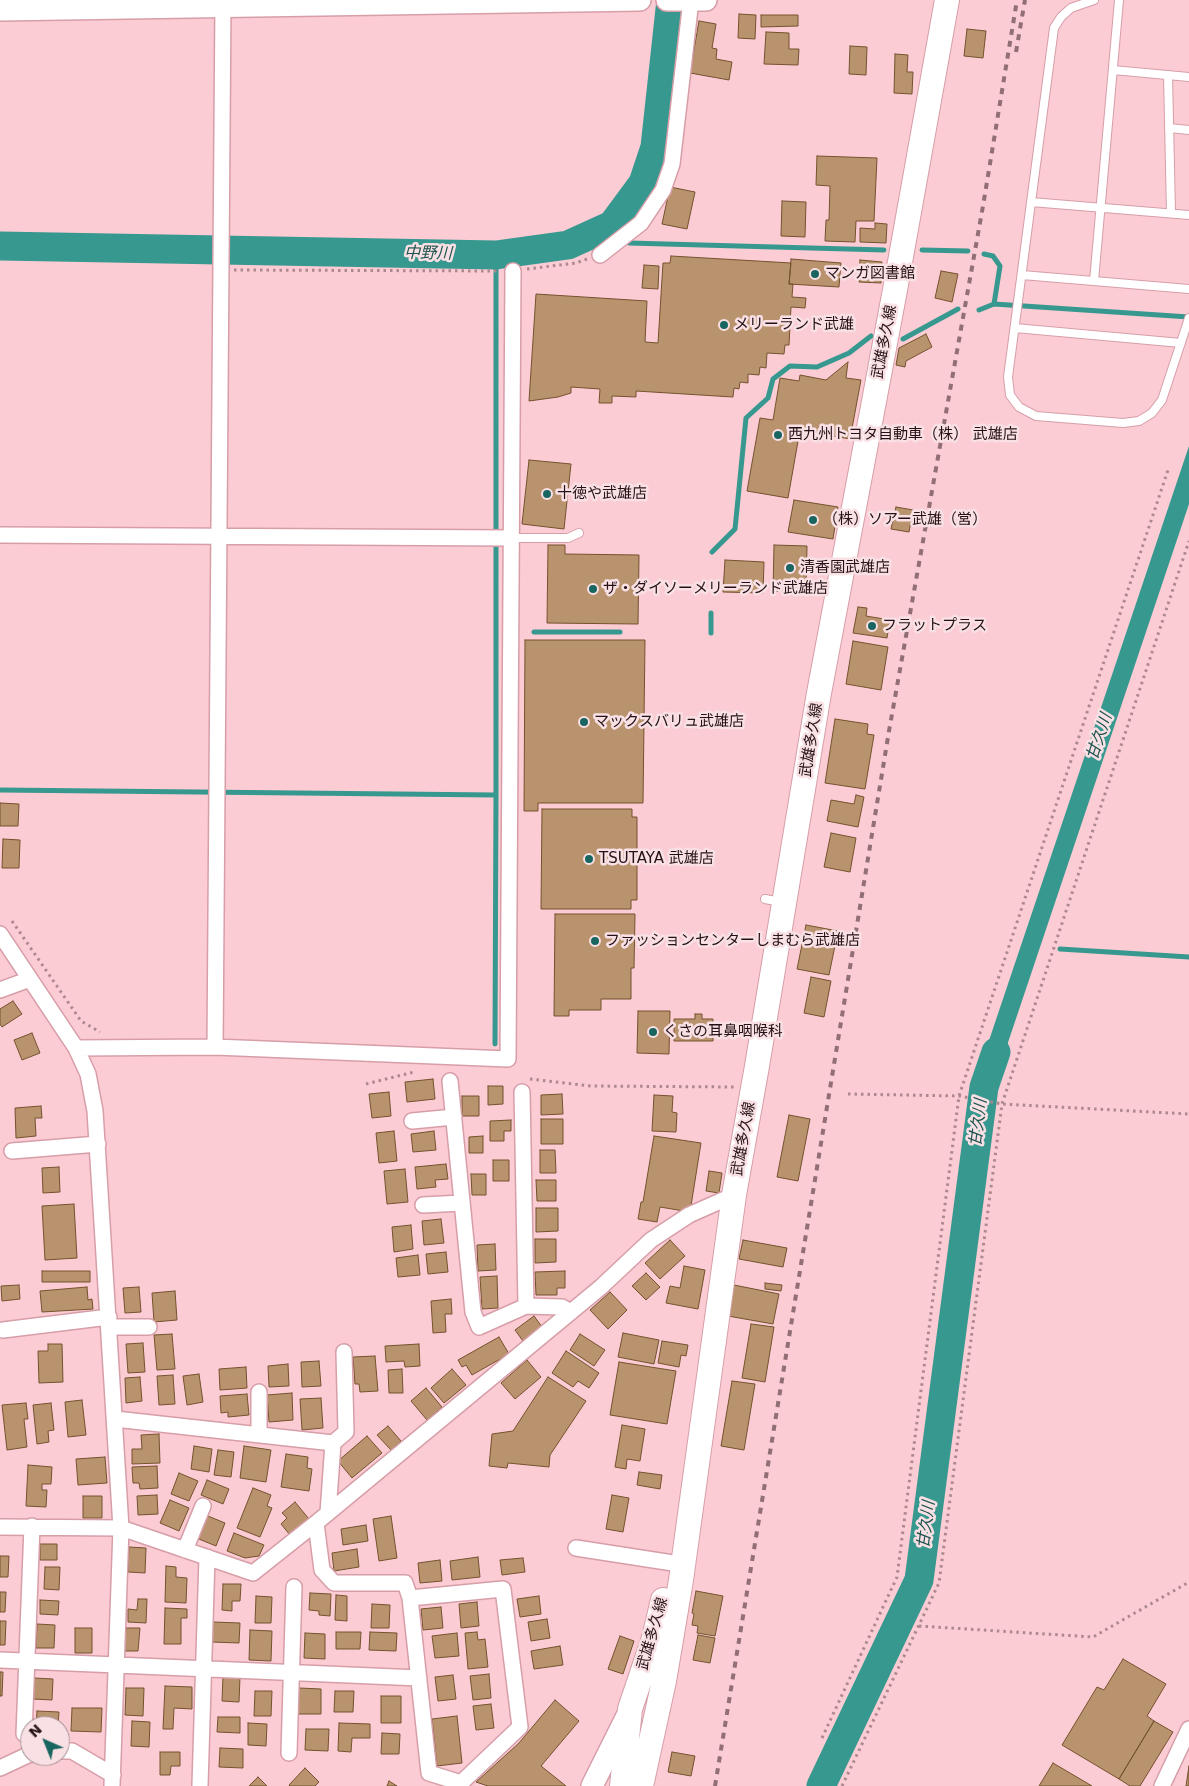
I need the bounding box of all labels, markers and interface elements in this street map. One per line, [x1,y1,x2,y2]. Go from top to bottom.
water label: 中野川 [404,244,452,264]
place label: マンガ図書館 [825,265,915,283]
marker: マンガ図書館 [809,268,821,280]
street label: 武雄多久線 [869,303,901,381]
place label: メリーランド武雄 [734,316,854,334]
marker: メリーランド武雄 [718,319,730,331]
place label: 西九州トヨタ自動車（株） 武雄店 [788,426,1018,444]
marker: 西九州トヨタ自動車（株） 武雄店 [772,429,784,441]
place label: 十徳や武雄店 [557,485,647,503]
marker: 十徳や武雄店 [541,488,553,500]
place label: （株）ソアー武雄（営） [823,511,987,529]
marker: （株）ソアー武雄（営） [807,514,819,526]
place label: 清香園武雄店 [800,559,890,577]
marker: 清香園武雄店 [784,562,796,574]
place label: ザ・ダイソーメリーランド武雄店 [603,580,828,598]
marker: ザ・ダイソーメリーランド武雄店 [587,583,599,595]
place label: フラットプラス [882,617,987,635]
marker: フラットプラス [866,620,878,632]
street label: 武雄多久線 [797,702,827,778]
water label: 甘久川 [1083,711,1117,763]
place label: マックスバリュ武雄店 [594,713,744,731]
marker: マックスバリュ武雄店 [578,716,590,728]
place label: TSUTAYA 武雄店 [599,850,714,868]
marker: TSUTAYA 武雄店 [583,853,595,865]
place label: ファッションセンターしまむら武雄店 [605,932,860,950]
marker: ファッションセンターしまむら武雄店 [589,935,601,947]
place label: くさの耳鼻咽喉科 [663,1023,783,1041]
marker: くさの耳鼻咽喉科 [647,1026,659,1038]
water label: 甘久川 [967,1098,991,1148]
street label: 武雄多久線 [729,1101,759,1177]
water label: 甘久川 [915,1500,939,1550]
street label: 武雄多久線 [634,1595,672,1673]
north arrow [20,1716,70,1766]
text: N [26,1721,45,1741]

